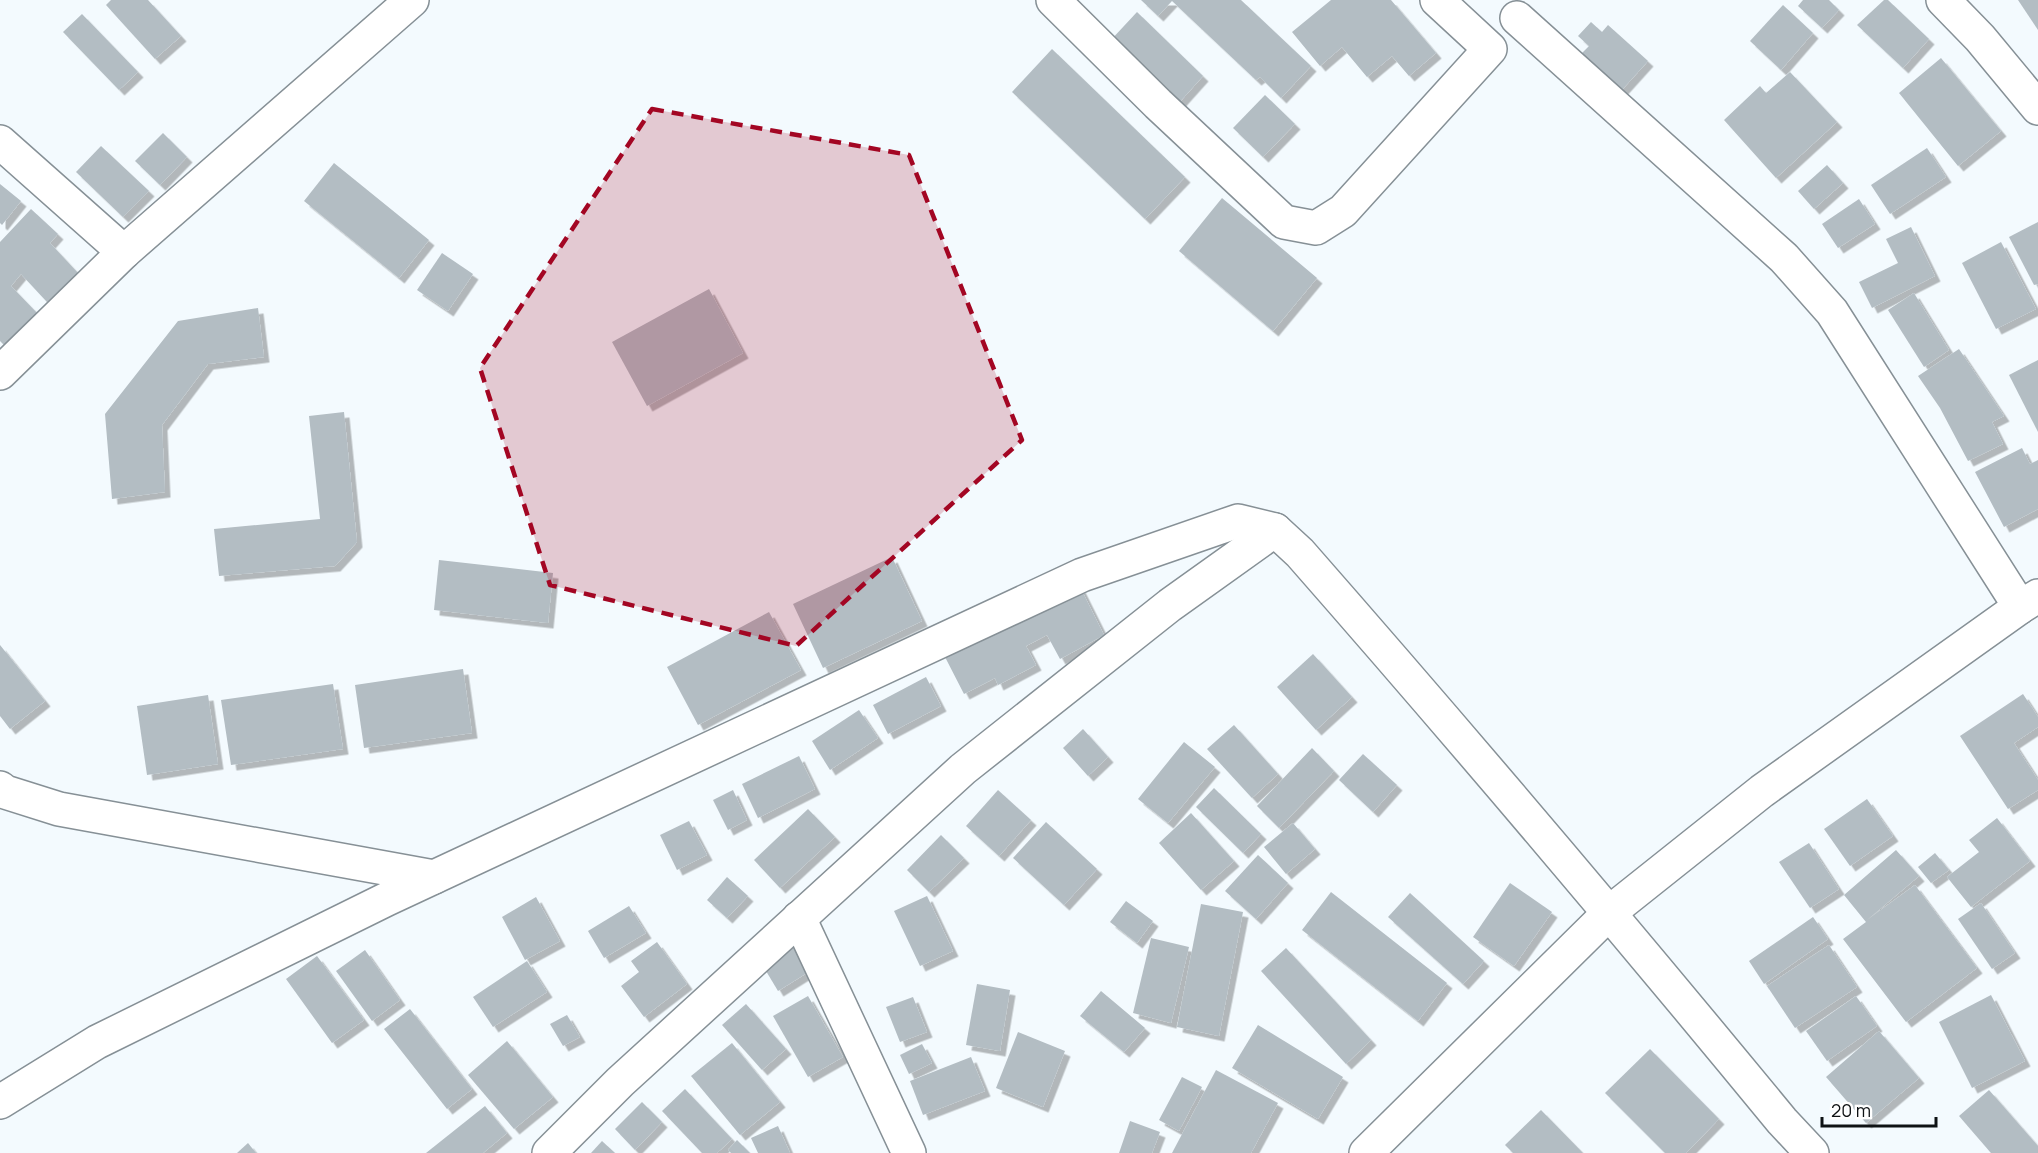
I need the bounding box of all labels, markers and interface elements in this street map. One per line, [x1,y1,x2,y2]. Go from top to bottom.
scale bar [1822,1090,1936,1128]
text: 20 m [1831,1098,1871,1122]

